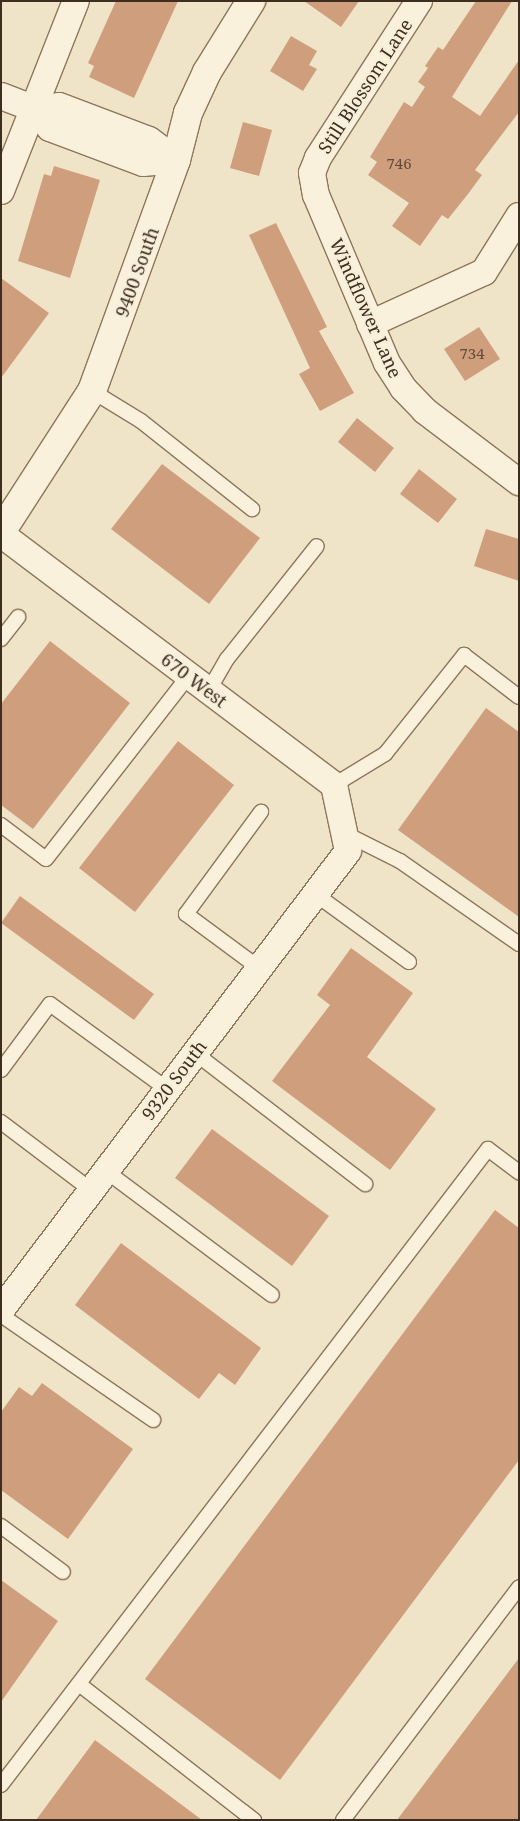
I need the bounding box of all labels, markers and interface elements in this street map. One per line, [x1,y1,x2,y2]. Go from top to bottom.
street label: Still Blossom Lane [313,15,417,157]
house number: 746 [386,155,412,173]
street label: 9400 South [111,224,163,320]
street label: Windflower Lane [326,235,406,381]
house number: 734 [459,345,485,363]
street label: 670 West [157,648,231,712]
street label: 9320 South [137,1036,211,1124]

